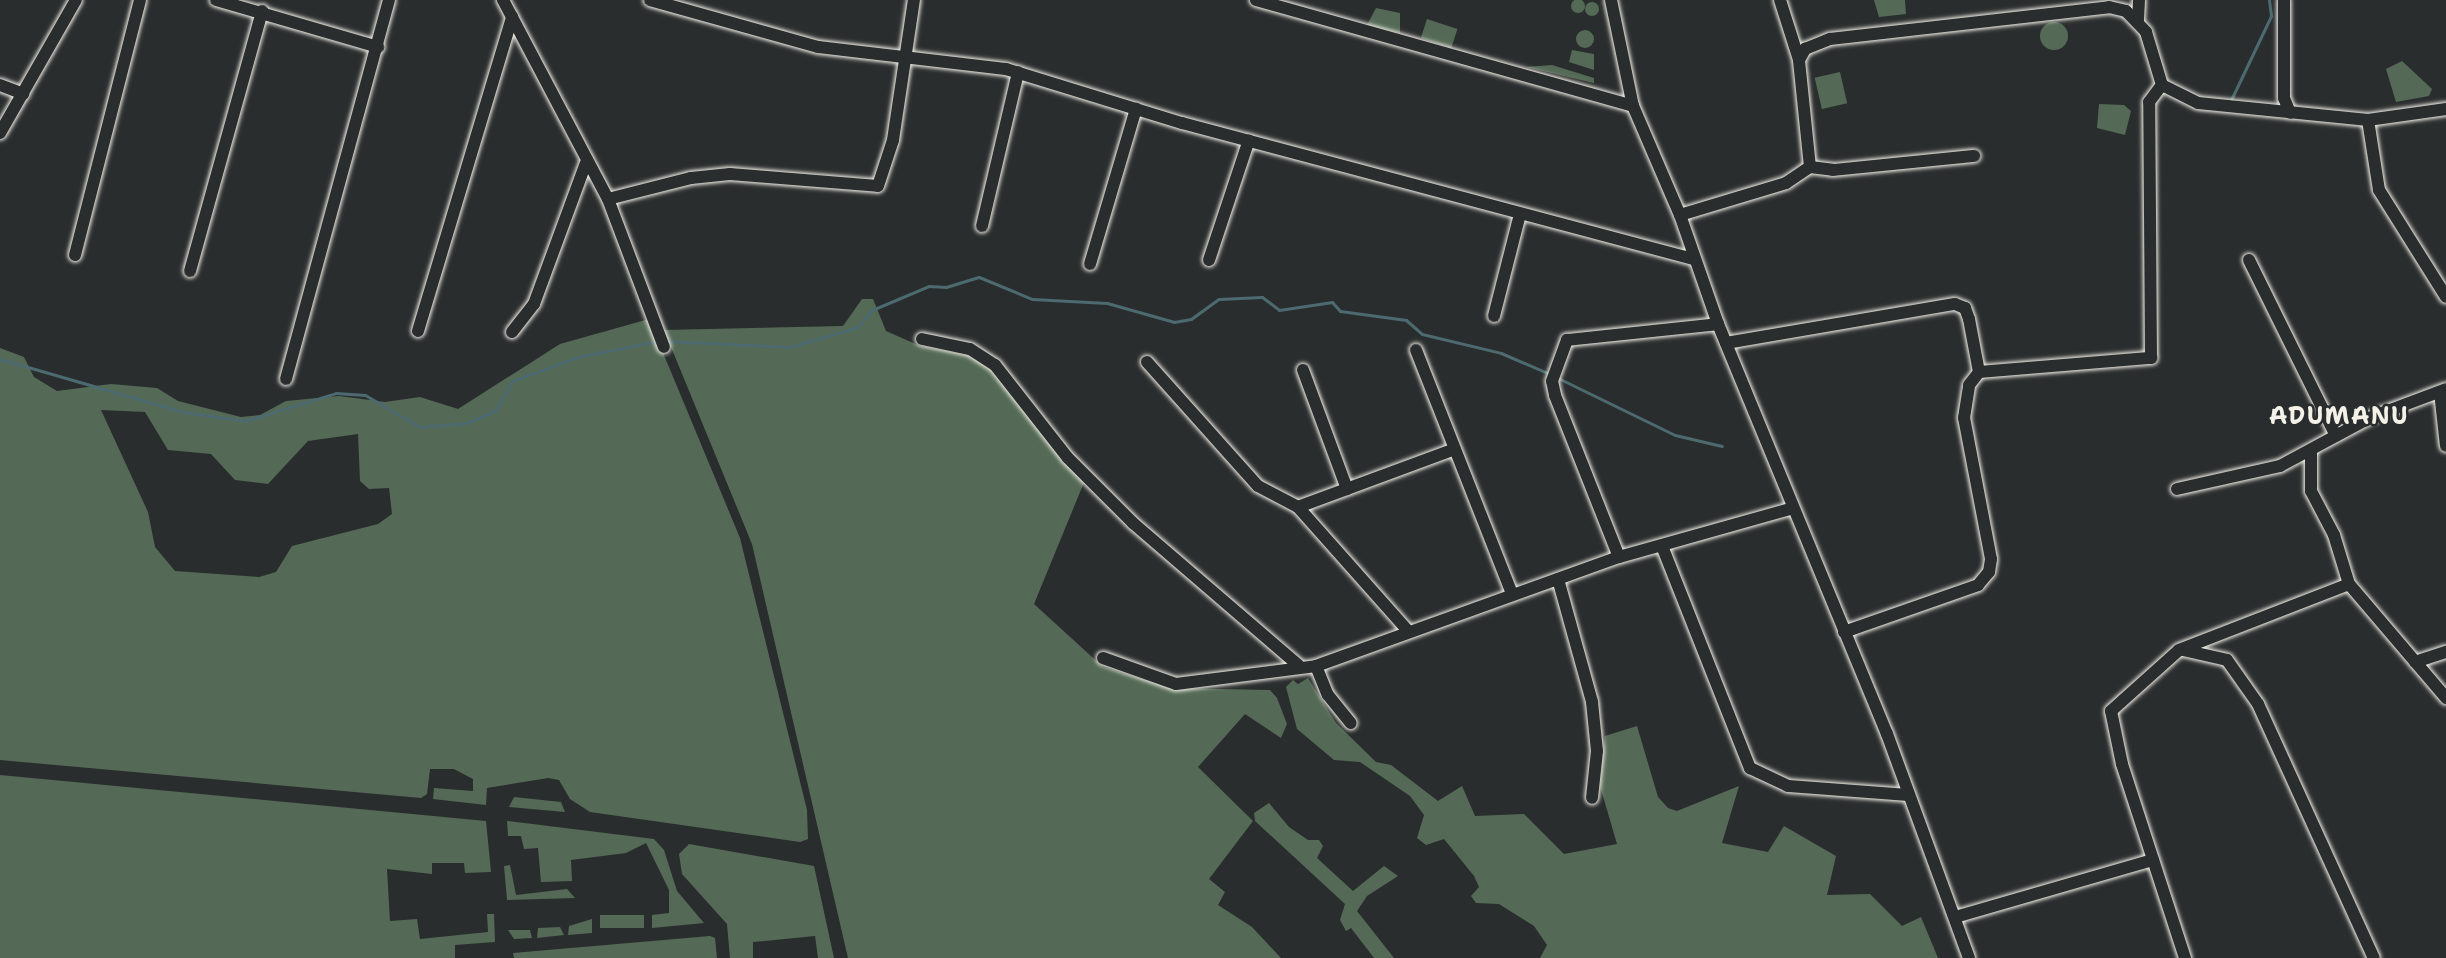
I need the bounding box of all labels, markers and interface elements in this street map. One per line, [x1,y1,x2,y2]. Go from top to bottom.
district label: ADUMANU [2269,403,2409,431]

